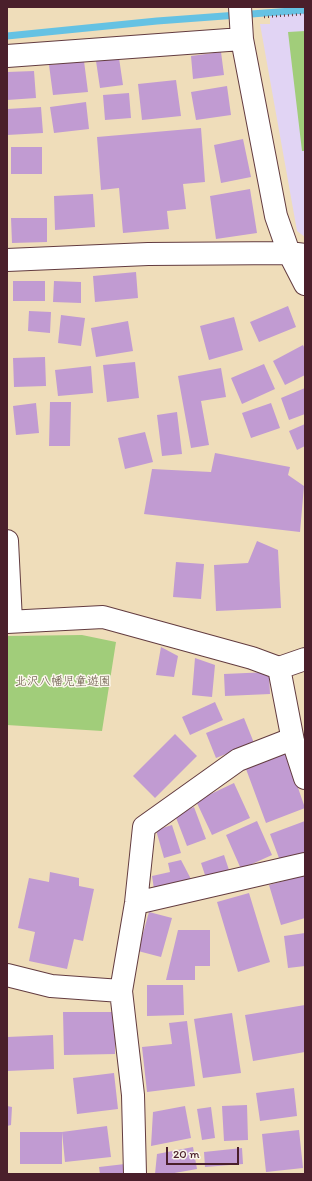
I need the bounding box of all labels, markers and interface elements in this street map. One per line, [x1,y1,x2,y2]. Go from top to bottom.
park label: 北沢八幡児童遊園 [15,675,111,689]
scale bar [168,1139,241,1165]
text: 20 m [173,1147,200,1161]

